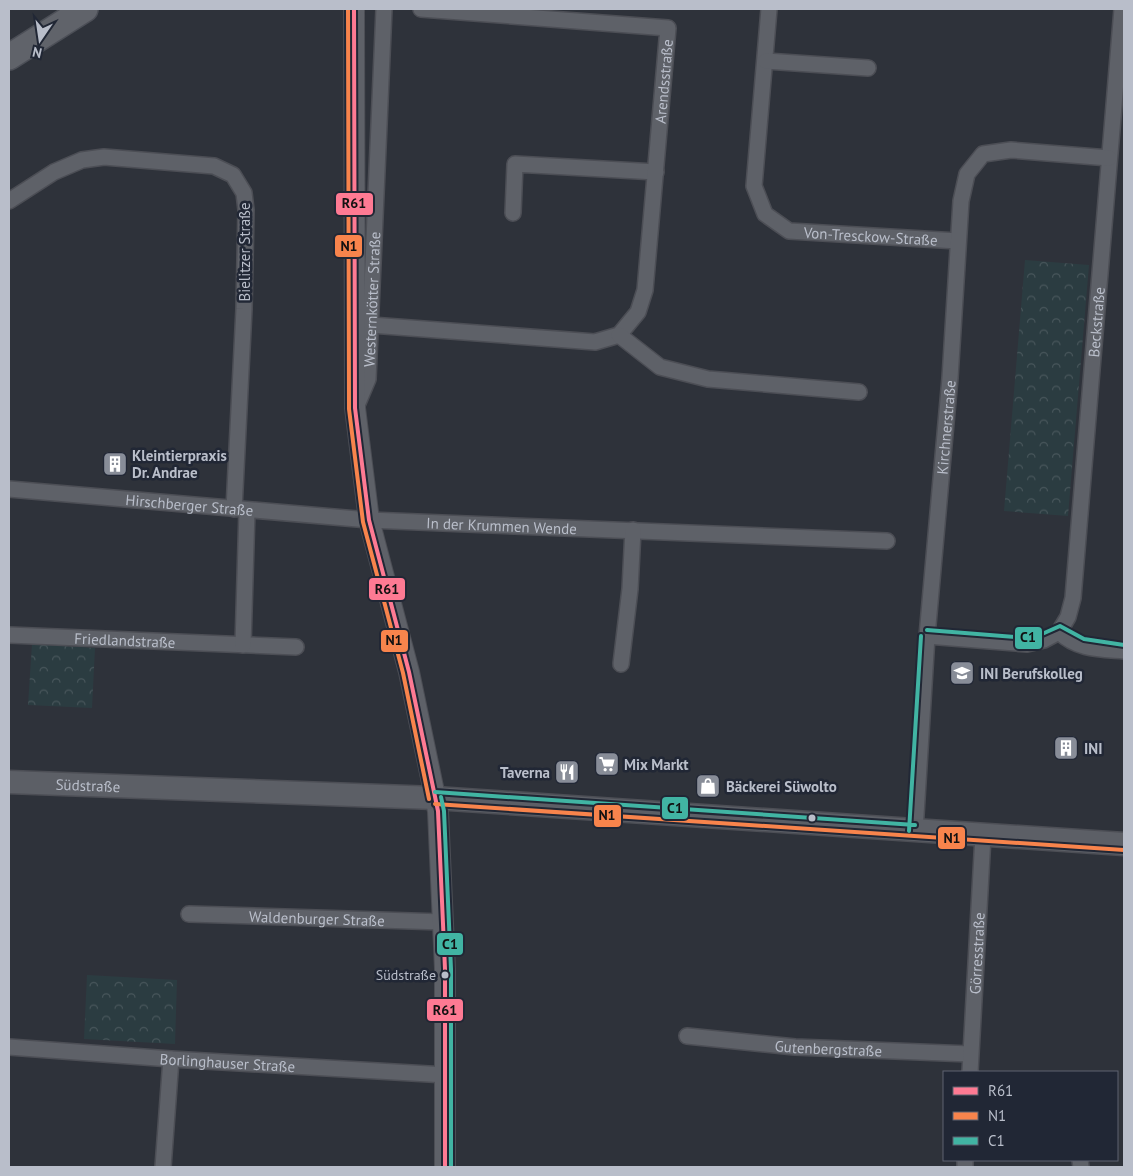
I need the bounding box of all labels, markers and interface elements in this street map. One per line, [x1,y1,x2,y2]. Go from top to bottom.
north arrow [15,15,65,65]
street label: Arendsstraße [650,38,676,124]
text: N [31,43,44,62]
line badge: R61 [335,192,374,216]
text: R61 [342,194,366,212]
street label: Bielitzer Straße [235,202,254,302]
street label: Von-Tresckow-Straße [802,222,938,249]
street label: Westernkötter Straße [359,231,384,367]
line badge: N1 [334,234,363,258]
text: N1 [340,237,358,255]
street label: Beckstraße [1084,286,1108,358]
street label: Kirchnerstraße [932,379,959,475]
place label: Kleintierpraxis Dr. Andrae [132,446,227,482]
building icon: Kleintierpraxis Dr. Andrae [102,451,128,477]
street label: Hirschberger Straße [125,490,254,519]
street label: In der Krummen Wende [426,513,577,538]
line badge: R61 [368,577,406,601]
text: R61 [375,580,399,598]
line badge: C1 [1014,626,1043,650]
street label: Friedlandstraße [74,628,176,651]
text: C1 [1020,628,1036,646]
line badge: N1 [380,629,409,653]
text: N1 [385,631,403,649]
school or university icon: INI Berufskolleg [949,660,975,686]
place label: INI Berufskolleg [980,664,1083,683]
building icon: INI [1053,735,1079,761]
place label: INI [1084,739,1102,758]
supermarket icon: Mix Markt [594,751,620,777]
place label: Mix Markt [624,755,689,774]
restaurant icon: Taverna [554,759,580,785]
place label: Taverna [500,763,550,782]
shop icon: Bäckerei Süwolto [695,773,721,799]
street label: Südstraße [55,774,121,796]
place label: Bäckerei Süwolto [726,777,837,796]
line badge: C1 [661,796,689,820]
text: C1 [667,799,683,817]
line badge: N1 [593,804,622,828]
text: N1 [598,806,616,824]
unlabelled marker [807,813,817,823]
line badge: N1 [937,826,966,850]
text: N1 [943,829,961,847]
street label: Waldenburger Straße [249,906,385,930]
street label: Görresstraße [965,912,988,995]
line badge: C1 [436,932,464,956]
text: C1 [442,935,458,953]
place label: Südstraße [376,966,436,984]
marker: Südstraße [440,970,450,980]
line badge: R61 [426,998,464,1022]
text: R61 [433,1001,457,1019]
street label: Gutenbergstraße [774,1035,882,1060]
street label: Borlinghauser Straße [159,1049,296,1076]
legend [943,1071,1118,1161]
text: R61 [988,1081,1013,1100]
text: N1 [988,1106,1006,1125]
text: C1 [988,1131,1005,1150]

